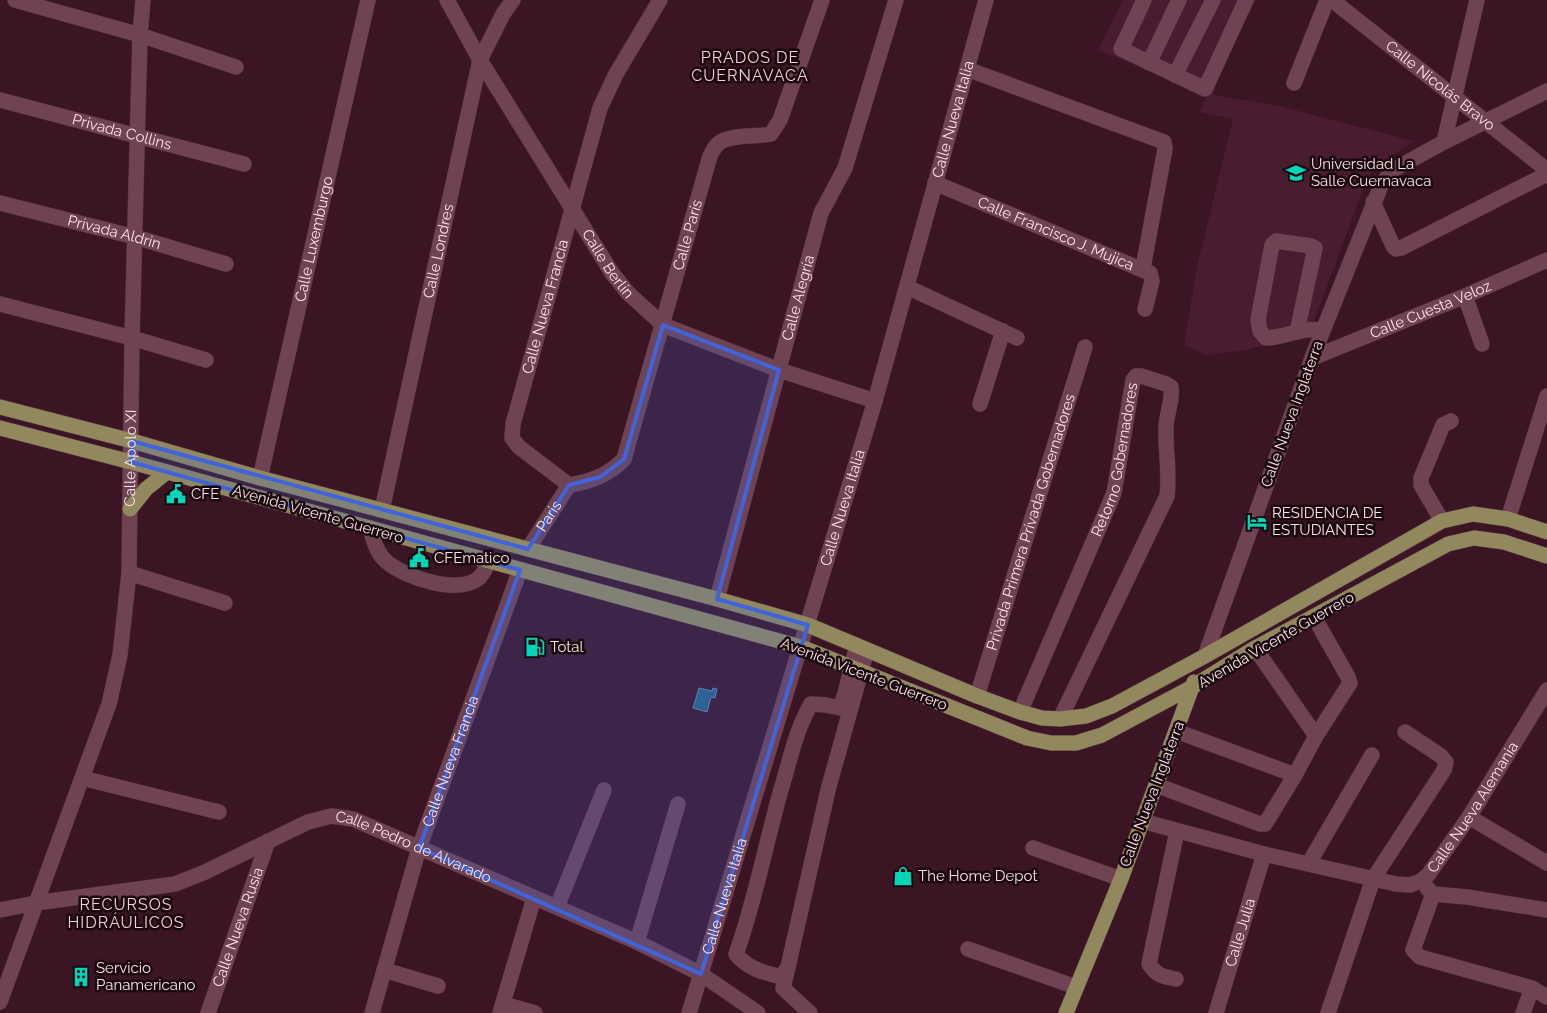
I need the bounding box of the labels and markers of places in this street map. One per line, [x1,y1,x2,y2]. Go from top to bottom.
place label: Universidad La Salle Cuernavaca [1311,155,1431,190]
school or university icon: Universidad La Salle Cuernavaca [1285,162,1307,184]
public building icon: CFE [165,483,187,505]
place label: CFE [191,485,219,503]
place label: RESIDENCIA DE ESTUDIANTES [1272,504,1383,539]
hotel icon: RESIDENCIA DE ESTUDIANTES [1246,511,1268,533]
public building icon: CFEmatico [408,547,430,569]
place label: CFEmatico [434,549,510,567]
fuel station icon: Total [524,636,546,658]
place label: Total [550,638,584,656]
shop icon: The Home Depot [892,865,914,887]
place label: The Home Depot [918,867,1037,885]
place label: Servicio Panamericano [96,959,196,994]
building icon: Servicio Panamericano [70,966,92,988]

